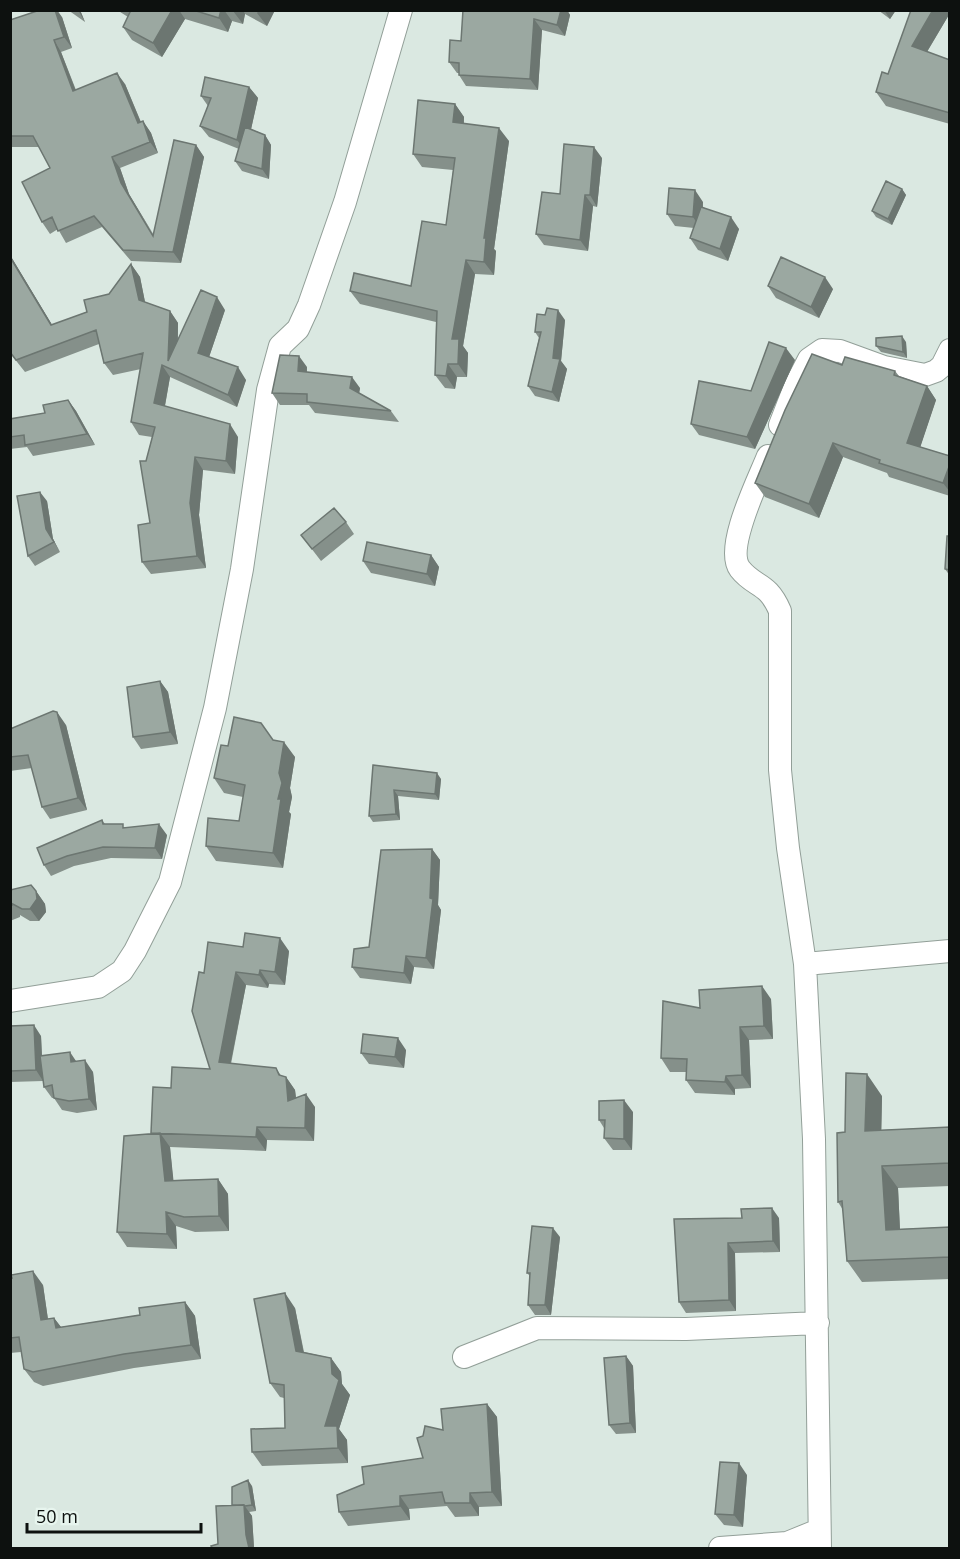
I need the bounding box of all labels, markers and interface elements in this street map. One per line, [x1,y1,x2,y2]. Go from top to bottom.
scale bar [27,1496,201,1534]
text: 50 m [36,1504,78,1528]

